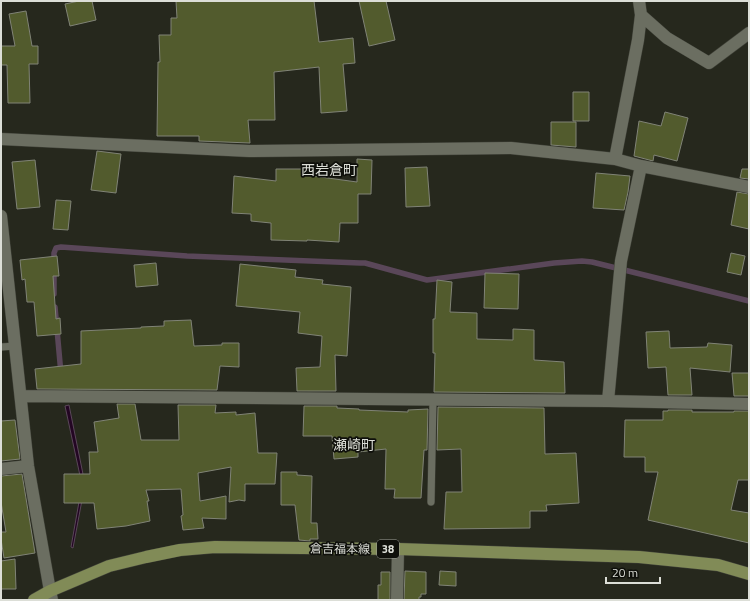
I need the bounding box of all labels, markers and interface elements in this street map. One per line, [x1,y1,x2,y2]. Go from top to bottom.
district label: 西岩倉町 [301,159,357,180]
district label: 瀬崎町 [333,434,375,455]
street label: 倉吉福本線 [310,538,370,559]
road number: 38 [377,540,399,558]
scale bar [606,559,660,585]
text: 20 m [612,563,638,582]

